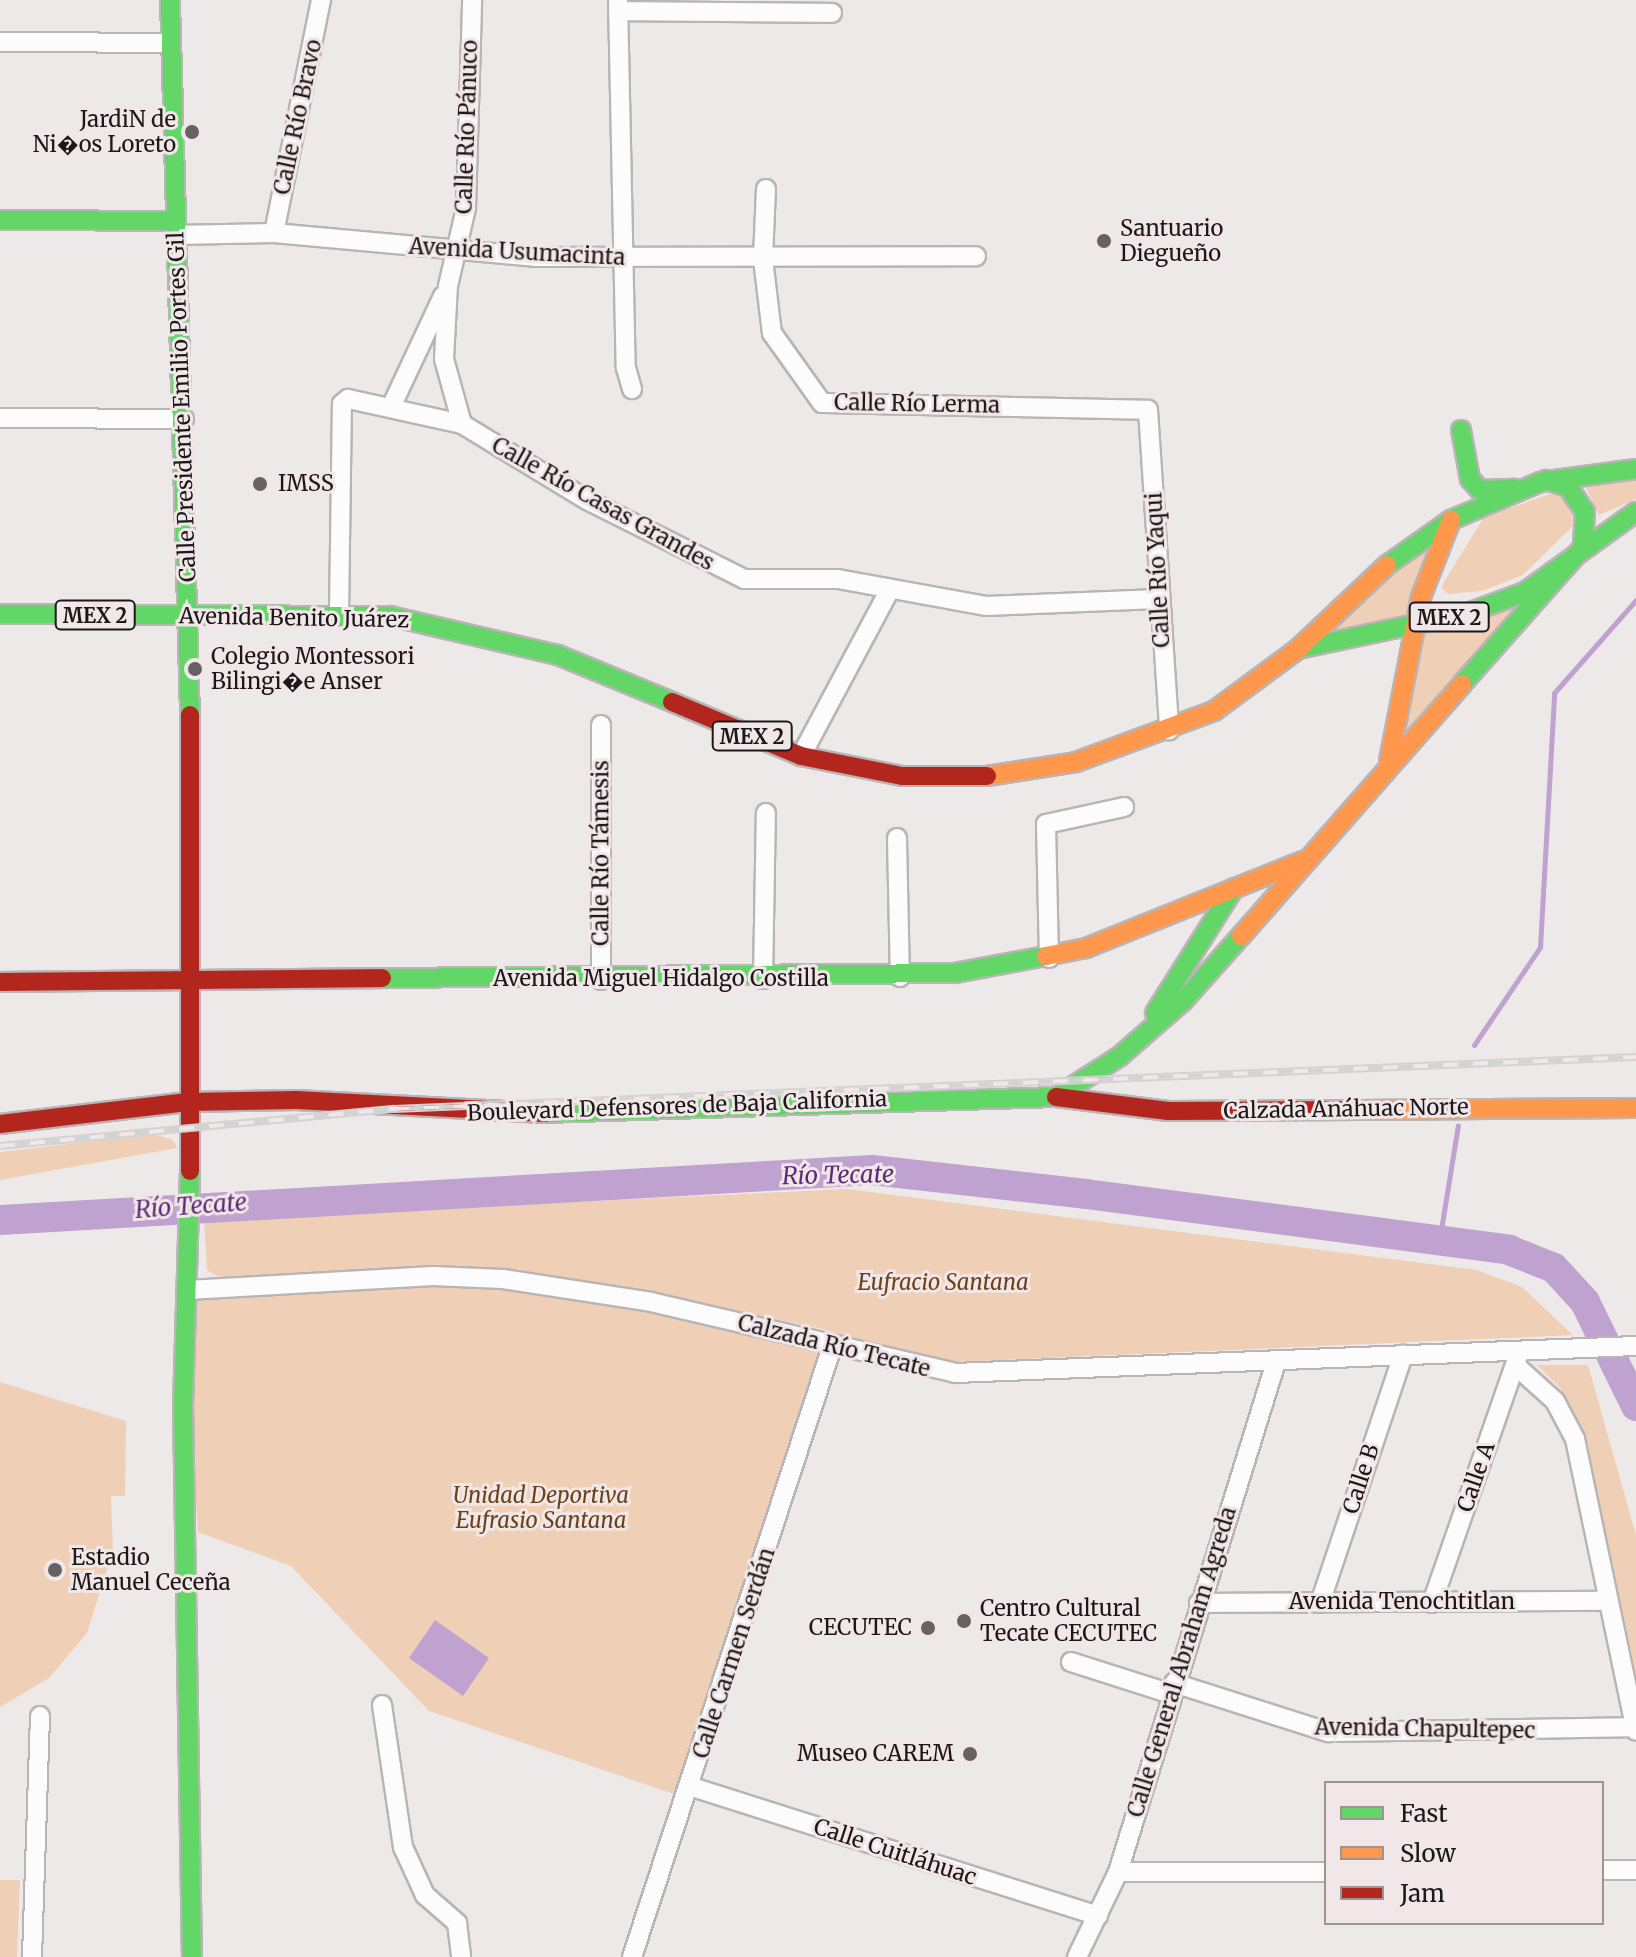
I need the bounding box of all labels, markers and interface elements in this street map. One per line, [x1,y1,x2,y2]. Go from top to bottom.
street label: Calle Río Bravo [269,37,327,197]
street label: Calle Río Pánuco [451,39,483,215]
place label: JardiN de Ni�os Loreto [33,106,176,158]
marker: JardiN de Ni�os Loreto [183,123,201,141]
place label: Santuario Diegueño [1120,215,1223,266]
street label: Calle Presidente Emilio Portes Gil [163,232,201,582]
marker: Santuario Diegueño [1095,232,1113,250]
street label: Avenida Usumacinta [408,233,626,271]
street label: Calle Río Lerma [834,389,1000,419]
street label: Calle Río Casas Grandes [487,432,719,576]
place label: IMSS [278,471,334,497]
marker: IMSS [249,473,271,495]
street label: Calle Río Yaqui [1141,492,1175,648]
road number: MEX 2 [53,599,137,631]
road number: MEX 2 [1407,601,1491,633]
street label: Avenida Benito Juárez [179,603,409,633]
place label: Colegio Montessori Bilingi�e Anser [211,643,415,694]
marker: Colegio Montessori Bilingi�e Anser [186,660,204,678]
road number: MEX 2 [710,720,794,752]
street label: Calle Río Támesis [588,760,614,946]
street label: Avenida Miguel Hidalgo Costilla [493,966,829,992]
street label: Boulevard Defensores de Baja California [466,1085,888,1127]
street label: Calzada Anáhuac Norte [1223,1094,1469,1124]
water label: Río Tecate [782,1160,894,1190]
water label: Río Tecate [134,1188,248,1224]
park label: Eufracio Santana [857,1270,1029,1296]
street label: Calzada Río Tecate [735,1309,933,1383]
street label: Calle A [1452,1439,1500,1515]
street label: Calle B [1337,1441,1385,1517]
park label: Unidad Deportiva Eufrasio Santana [453,1482,629,1534]
street label: Calle General Abraham Agreda [1122,1504,1242,1820]
place label: Estadio Manuel Ceceña [71,1544,231,1596]
street label: Calle Carmen Serdán [687,1544,781,1762]
marker: Estadio Manuel Ceceña [46,1561,64,1579]
street label: Avenida Tenochtitlan [1289,1589,1515,1615]
place label: Centro Cultural Tecate CECUTEC [980,1595,1157,1646]
marker: Centro Cultural Tecate CECUTEC [955,1612,973,1630]
place label: CECUTEC [809,1615,912,1641]
marker: CECUTEC [919,1619,937,1637]
street label: Avenida Chapultepec [1314,1714,1536,1744]
place label: Museo CAREM [797,1741,954,1767]
marker: Museo CAREM [961,1745,979,1763]
legend [1324,1781,1604,1925]
text: Fast [1400,1798,1448,1829]
street label: Calle Cuitláhuac [810,1813,980,1891]
text: Slow [1400,1838,1456,1869]
text: Jam [1400,1878,1445,1909]

